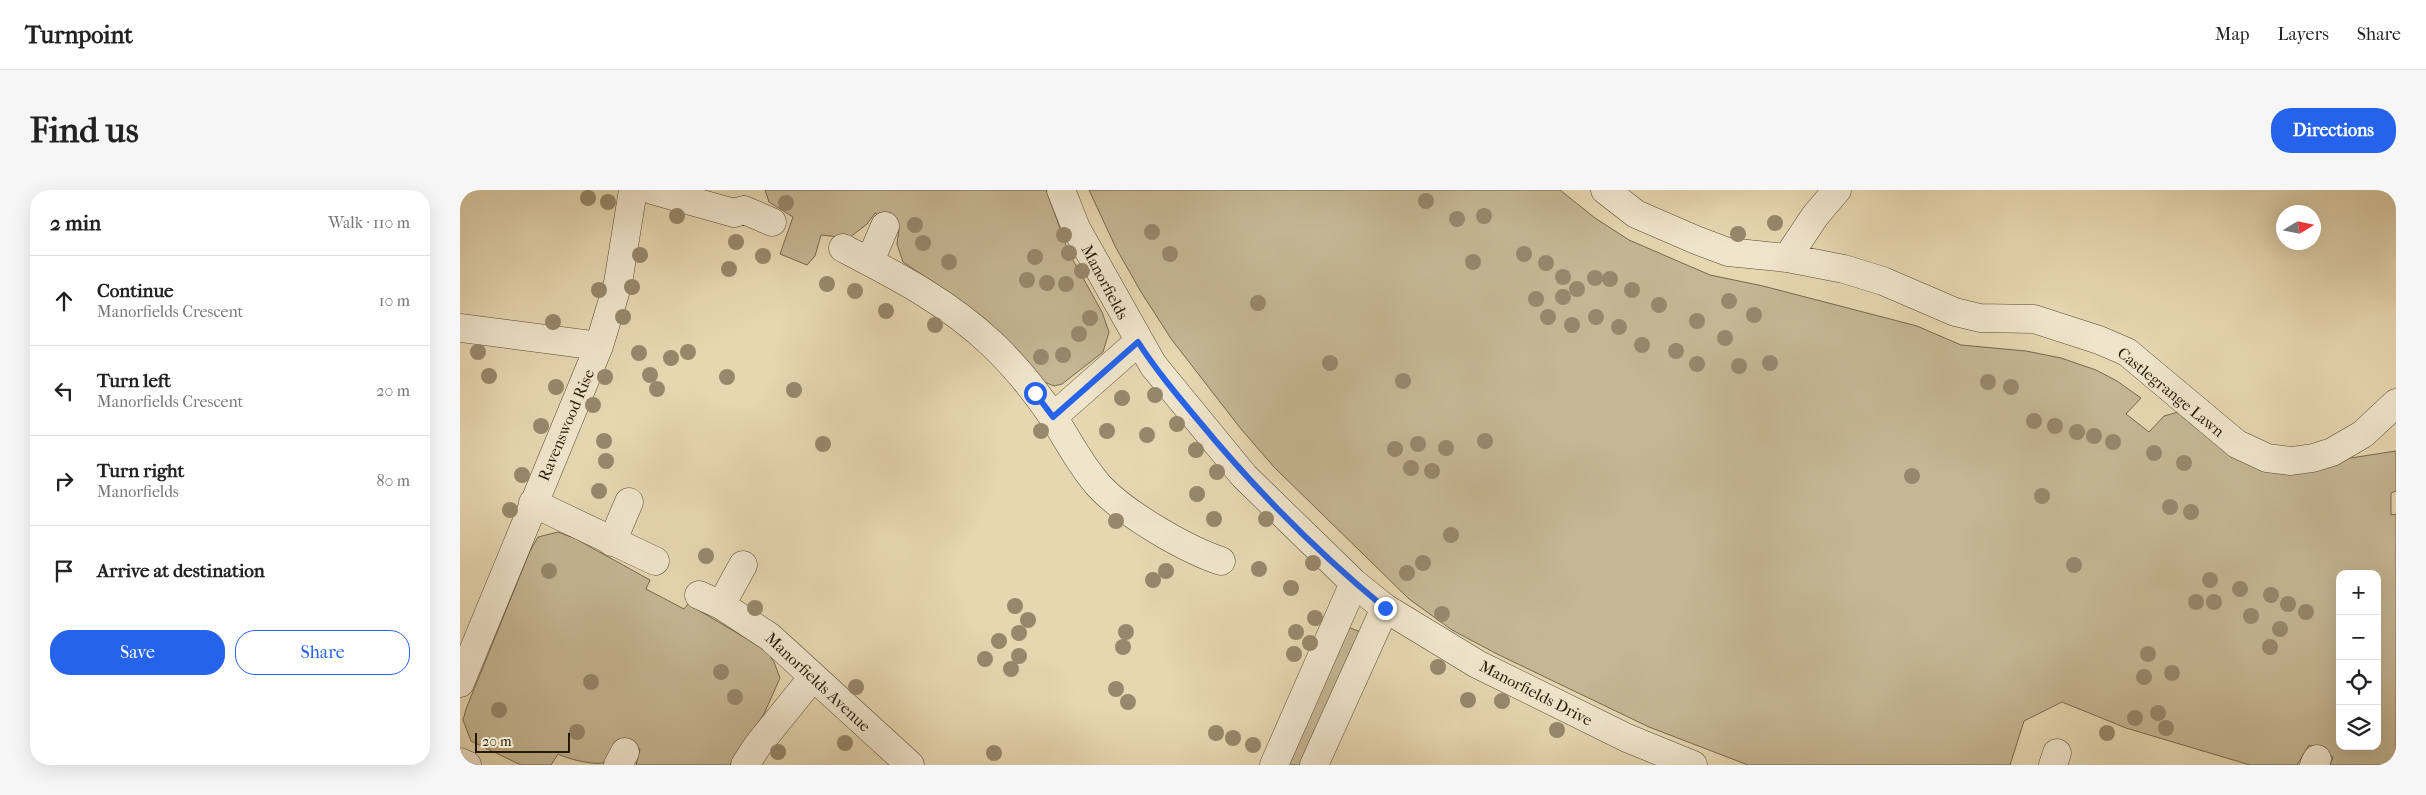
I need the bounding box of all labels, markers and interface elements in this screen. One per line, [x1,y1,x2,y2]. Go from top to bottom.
text: Turnpoint [25,21,133,49]
text: Map [2215,24,2249,45]
text: Layers [2277,24,2329,45]
text: Share [2357,24,2401,45]
button: Directions [2271,108,2396,153]
text: Find us [30,110,139,151]
north arrow [2276,205,2321,250]
text: 2 min [50,211,101,235]
text: Walk · 110 m [328,213,410,232]
street label: Manorfields [1077,241,1133,323]
text: Continue [97,280,173,302]
icon: ahead [50,287,78,315]
text: 10 m [379,291,410,310]
text: Manorfields Crescent [97,302,243,321]
street label: Castlegrange Lawn [2114,343,2229,441]
street label: Ravenswood Rise [534,366,598,484]
text: Turn left [97,370,171,392]
icon: left [50,377,78,405]
text: 20 m [376,381,410,400]
route start [1024,382,1047,405]
text: Manorfields Crescent [97,392,243,411]
text: Turn right [97,460,184,482]
icon: right [50,467,78,495]
text: 80 m [376,471,410,490]
text: Manorfields [97,482,179,501]
icon: arrive [50,557,78,585]
text: Arrive at destination [97,560,265,582]
map controls [2336,570,2381,750]
button: + [2336,570,2381,615]
route end [1374,597,1397,620]
button: − [2336,615,2381,660]
street label: Manorfields Avenue [761,628,875,736]
button: Save [50,630,225,675]
button: Share [235,630,410,675]
street label: Manorfields Drive [1476,656,1596,730]
button: locate [2336,660,2381,705]
button: layers [2336,705,2381,750]
scale bar [475,730,570,753]
text: 20 m [482,733,512,750]

